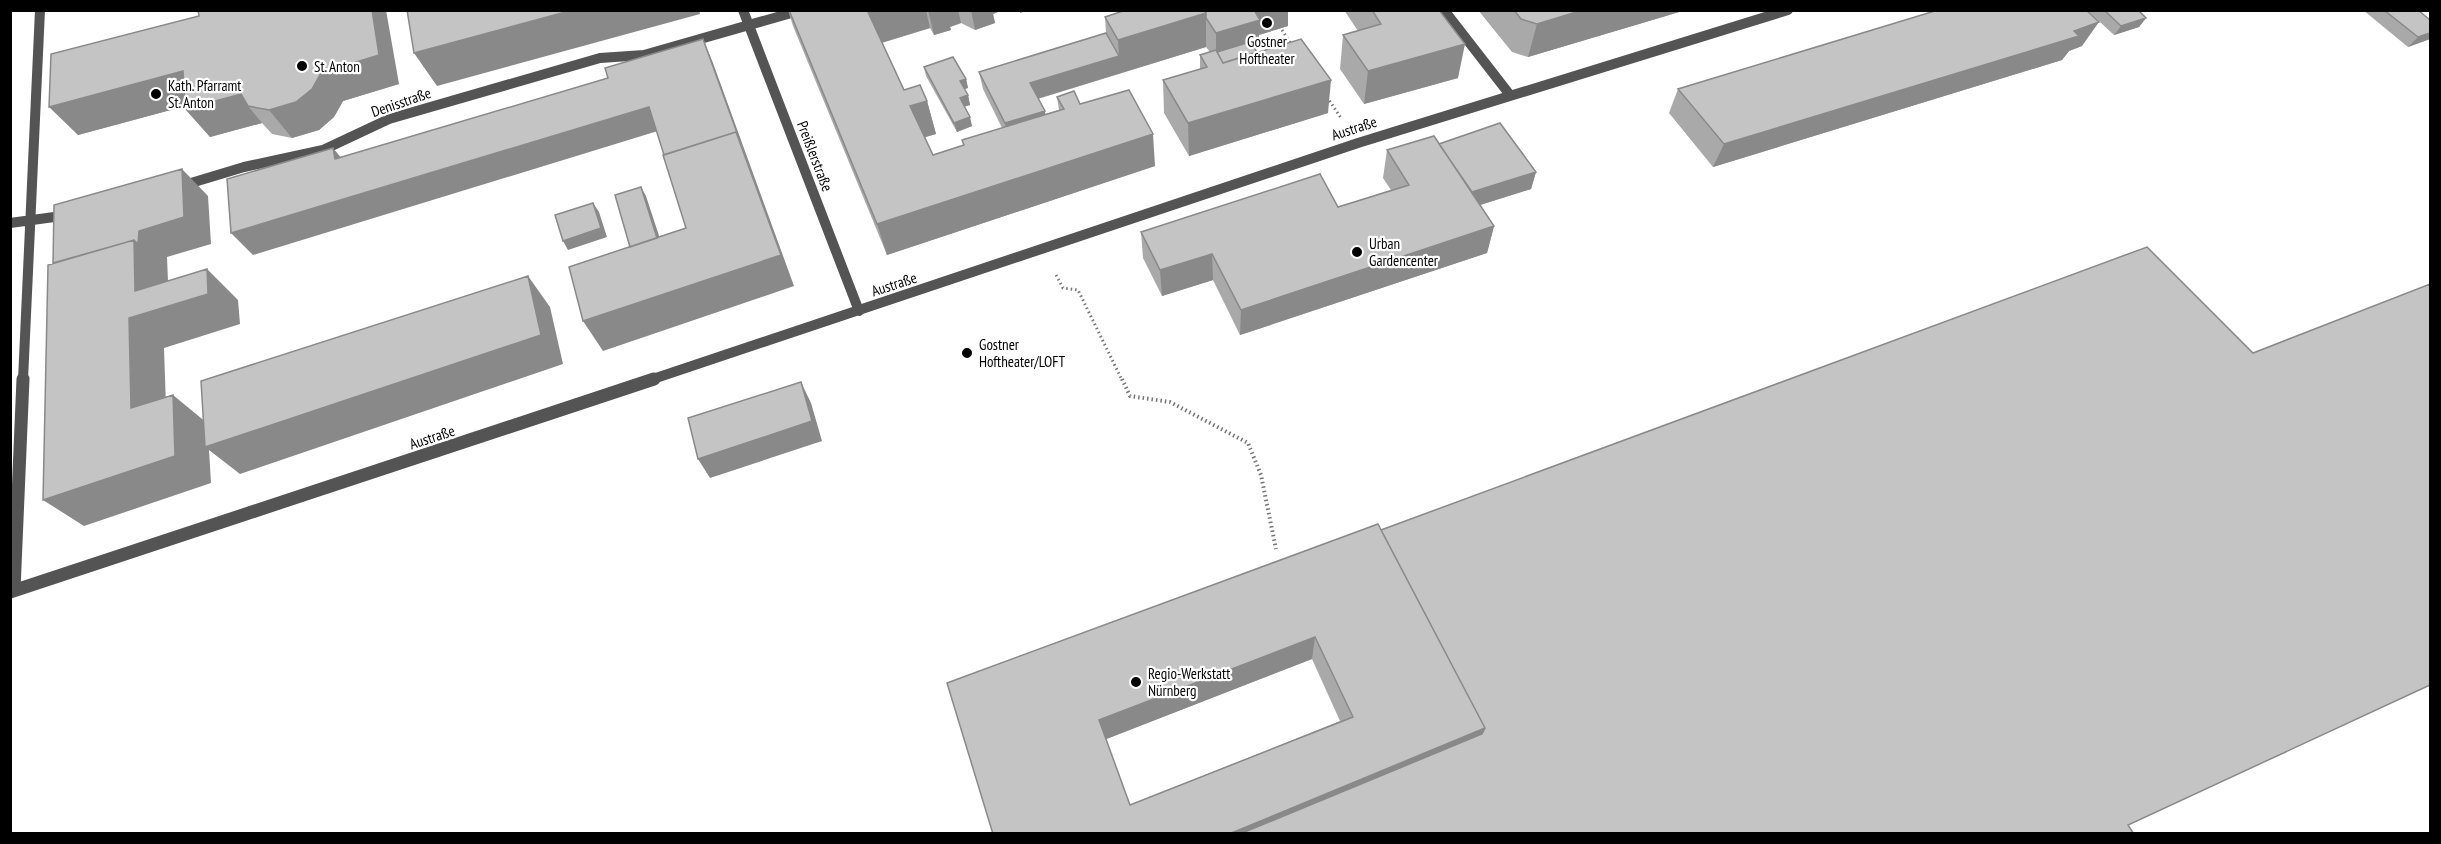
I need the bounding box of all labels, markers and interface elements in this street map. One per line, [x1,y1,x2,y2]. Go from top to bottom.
marker: Gostner Hoftheater [1260,16,1274,30]
place label: Gostner Hoftheater [1239,32,1296,68]
place label: St. Anton [314,57,360,76]
marker: St. Anton [295,59,309,73]
place label: Kath. Pfarramt St. Anton [168,76,241,112]
street label: Denisstraße [369,83,433,121]
marker: Kath. Pfarramt St. Anton [149,87,163,101]
street label: Austraße [1329,112,1379,144]
street label: Preißlerstraße [793,118,837,194]
place label: Urban Gardencenter [1369,234,1439,270]
marker: Urban Gardencenter [1350,245,1364,259]
street label: Austraße [869,268,919,300]
place label: Gostner Hoftheater/LOFT [979,335,1066,371]
marker: Gostner Hoftheater/LOFT [960,346,974,360]
street label: Austraße [407,421,457,453]
place label: Regio-Werkstatt Nürnberg [1148,664,1230,700]
marker: Regio-Werkstatt Nürnberg [1129,675,1143,689]

